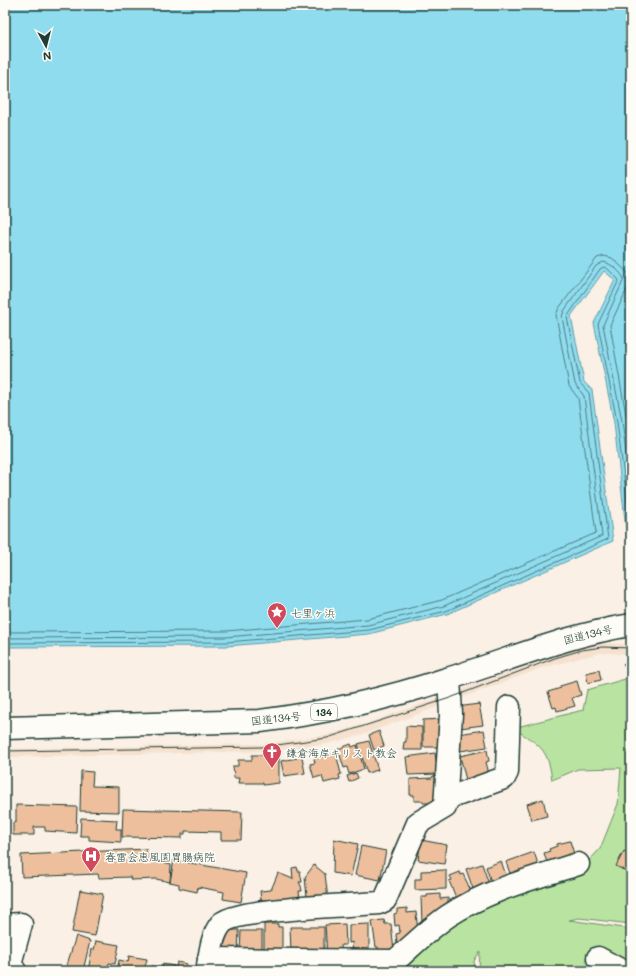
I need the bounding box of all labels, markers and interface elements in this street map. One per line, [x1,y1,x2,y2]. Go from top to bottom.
north arrow [26,26,66,66]
text: N [42,48,52,64]
place icon: 七里ヶ浜 [266,601,288,629]
place label: 七里ヶ浜 [291,605,335,620]
street label: 国道134号 [562,621,614,647]
road number: 134 [311,704,337,720]
street label: 国道134号 [250,708,302,728]
church icon: 鎌倉海岸キリスト教会 [261,741,283,769]
place label: 鎌倉海岸キリスト教会 [286,745,397,760]
hospital icon: 春雷会恵風園胃腸病院 [80,845,102,873]
place label: 春雷会恵風園胃腸病院 [105,849,215,864]

